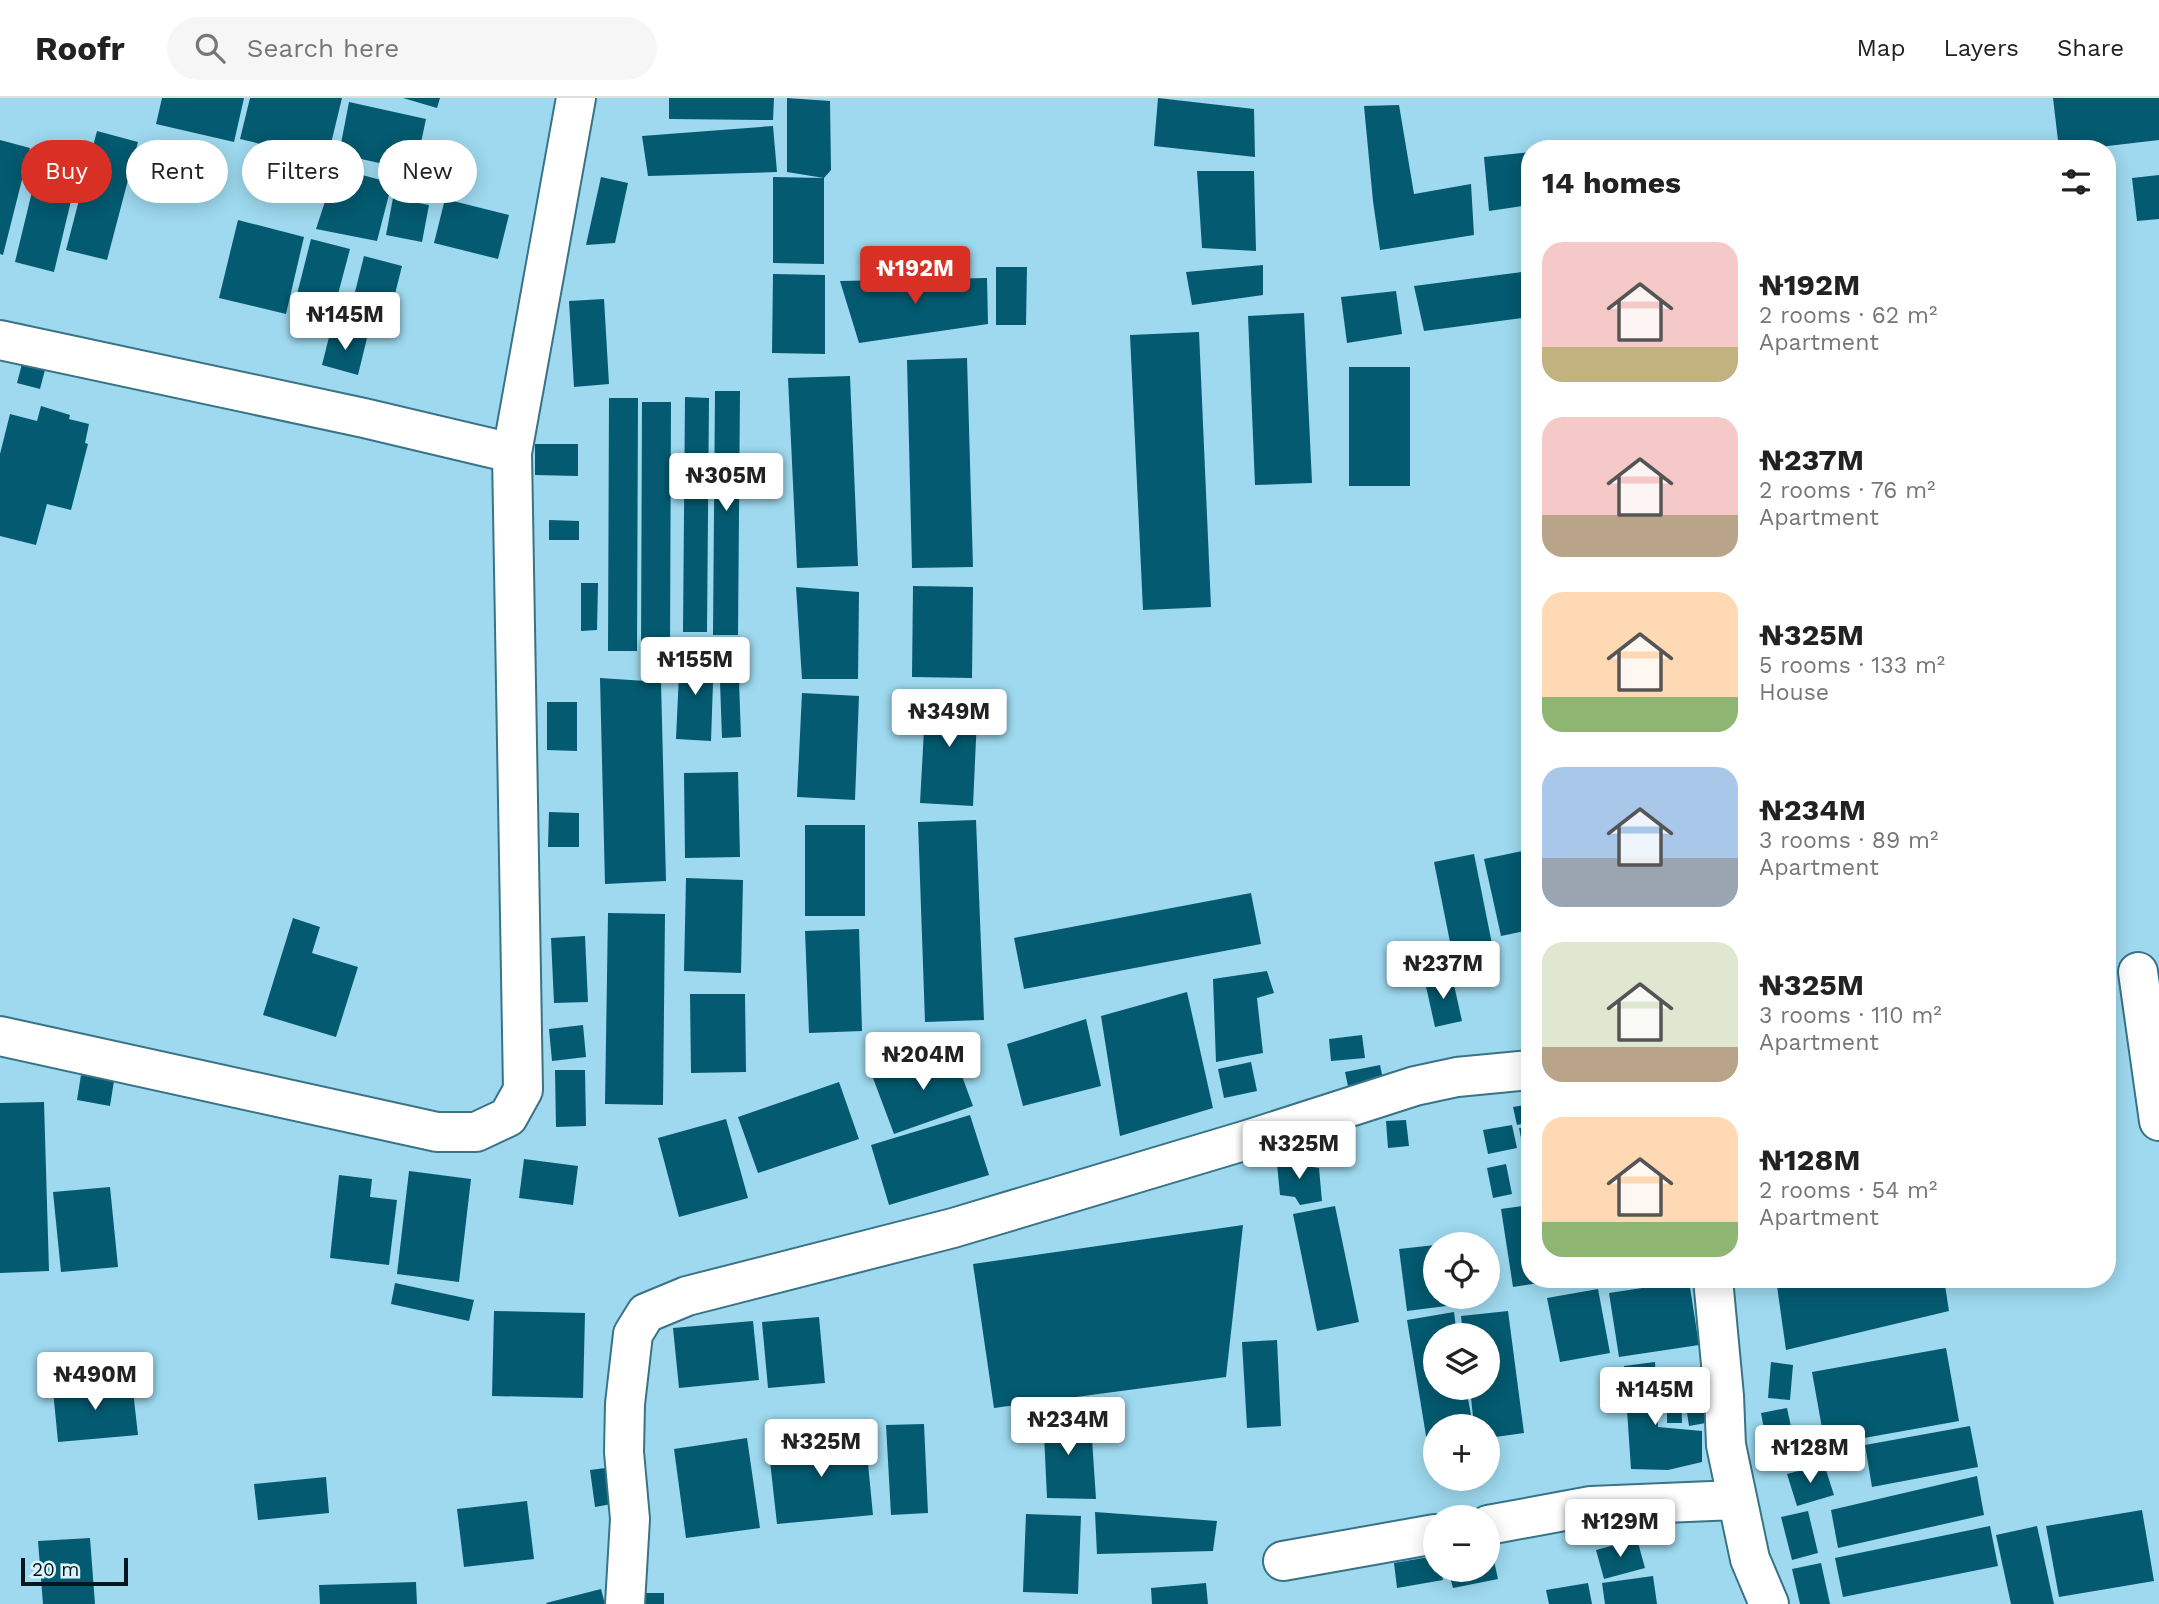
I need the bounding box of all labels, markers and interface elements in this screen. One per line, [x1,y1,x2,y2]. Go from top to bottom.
search box [167,17,657,80]
text: Roofr [35,29,125,68]
icon: search [191,29,229,67]
text: Search here [247,33,399,63]
text: Map [1857,34,1905,62]
text: Layers [1943,34,2019,62]
text: Share [2057,34,2124,62]
chip: Buy [21,140,112,203]
chip: Rent [126,140,228,203]
chip: Filters [242,140,364,203]
chip: New [378,140,477,203]
icon: filters [2057,163,2095,201]
text: 14 homes [1542,165,1681,200]
pin: ₦192M [866,246,964,306]
text: ₦192M [876,255,954,282]
text: ₦192M [1759,267,1860,302]
icon: home [1598,270,1682,354]
pin: ₦145M [296,292,394,352]
text: ₦145M [306,301,384,328]
text: 2 rooms · 62 m² [1759,302,1937,329]
text: Apartment [1759,329,1879,356]
text: ₦237M [1759,442,1864,477]
icon: home [1598,445,1682,529]
pin: ₦305M [677,454,775,513]
text: ₦305M [685,462,767,489]
text: 2 rooms · 76 m² [1759,477,1935,504]
text: Apartment [1759,504,1879,531]
text: ₦325M [1759,617,1864,652]
icon: home [1598,620,1682,704]
pin: ₦155M [646,638,744,697]
text: ₦155M [657,646,733,673]
text: 5 rooms · 133 m² [1759,652,1945,679]
text: House [1759,679,1829,706]
pin: ₦349M [900,690,998,749]
text: ₦349M [908,698,990,725]
text: ₦234M [1759,792,1866,827]
icon: home [1598,795,1682,879]
text: 3 rooms · 89 m² [1759,827,1938,854]
text: Apartment [1759,854,1879,881]
pin: ₦237M [1394,942,1492,1001]
text: ₦237M [1403,950,1483,977]
text: ₦325M [1759,967,1864,1002]
icon: home [1598,970,1682,1054]
text: 3 rooms · 110 m² [1759,1002,1942,1029]
text: Apartment [1759,1029,1879,1056]
pin: ₦204M [874,1032,972,1092]
text: ₦204M [881,1041,965,1068]
pin: ₦325M [1250,1122,1348,1181]
text: ₦325M [1259,1130,1339,1157]
text: ₦128M [1759,1142,1861,1177]
icon: home [1598,1145,1682,1229]
text: 2 rooms · 54 m² [1759,1177,1937,1204]
text: Apartment [1759,1204,1879,1231]
map controls [1423,1232,1500,1582]
button: locate [1423,1232,1500,1309]
button: layers [1423,1323,1500,1400]
pin: ₦490M [46,1352,144,1412]
text: ₦490M [53,1361,137,1388]
pin: ₦145M [1606,1368,1704,1427]
text: ₦145M [1616,1376,1694,1403]
pin: ₦234M [1019,1398,1117,1457]
text: ₦234M [1027,1406,1109,1433]
button: + [1423,1414,1500,1491]
pin: ₦325M [772,1420,870,1479]
pin: ₦128M [1761,1426,1859,1485]
text: ₦325M [781,1428,861,1455]
text: ₦128M [1771,1434,1849,1461]
pin: ₦129M [1571,1500,1669,1559]
button: − [1423,1505,1500,1582]
text: ₦129M [1581,1508,1659,1535]
scale bar [21,1555,128,1587]
text: 20 m [32,1558,79,1581]

